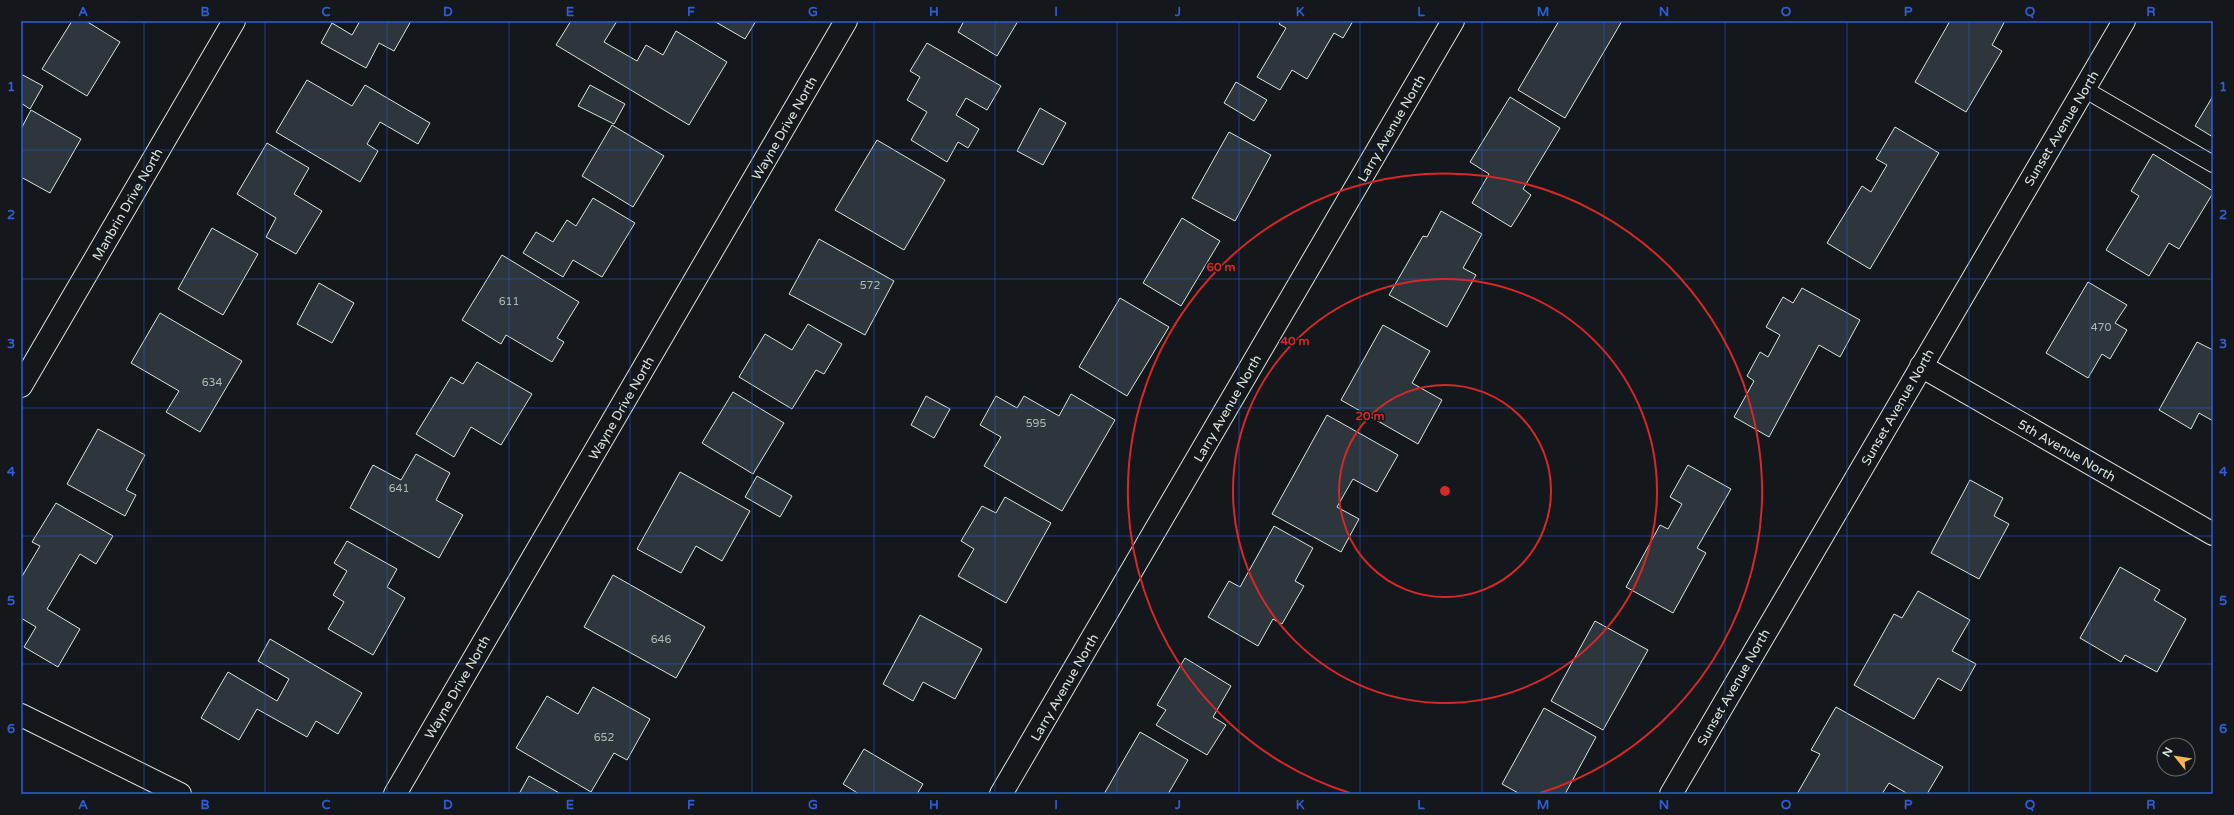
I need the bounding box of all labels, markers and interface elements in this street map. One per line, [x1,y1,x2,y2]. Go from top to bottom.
text: A [78,4,88,20]
text: B [200,4,210,20]
text: C [321,4,331,20]
text: D [443,4,453,20]
text: E [566,4,574,20]
text: F [687,4,695,20]
text: G [808,4,818,20]
text: H [929,4,939,20]
text: I [1054,4,1058,20]
text: J [1174,4,1181,20]
text: K [1296,4,1305,20]
text: L [1417,4,1425,20]
text: M [1537,4,1549,20]
text: N [1659,4,1669,20]
text: O [1781,4,1792,20]
text: P [1904,4,1913,20]
text: Q [2025,4,2036,20]
text: R [2146,4,2156,20]
street label: Sunset Avenue North [2021,68,2103,189]
street label: Larry Avenue North [1355,72,1429,185]
street label: Wayne Drive North [749,74,821,183]
text: 1 [7,79,15,95]
text: 1 [2219,79,2227,95]
street label: Manbrin Drive North [89,146,167,263]
text: 2 [7,207,15,223]
text: 2 [2219,207,2227,223]
text: 60 m [1206,260,1236,274]
house number: 572 [860,279,880,292]
house number: 611 [499,295,519,308]
house number: 470 [2091,321,2111,334]
text: 40 m [1280,334,1310,348]
text: 3 [7,336,15,352]
text: 3 [2219,336,2227,352]
street label: Sunset Avenue North [1858,347,1938,468]
street label: Larry Avenue North [1191,352,1265,465]
street label: Wayne Drive North [586,354,658,463]
house number: 634 [202,376,222,389]
text: 20 m [1355,409,1385,423]
street label: 5th Avenue North [2015,416,2118,485]
house number: 595 [1026,417,1046,430]
text: 4 [7,464,16,480]
text: 4 [2219,464,2228,480]
house number: 641 [389,482,409,495]
centre of rings [1438,484,1452,498]
text: 5 [7,593,15,609]
text: 5 [2219,593,2227,609]
street label: Sunset Avenue North [1694,627,1774,748]
street label: Larry Avenue North [1028,631,1102,744]
street label: Wayne Drive North [422,633,494,742]
house number: 646 [651,633,671,646]
text: 6 [7,721,15,737]
text: 6 [2219,721,2227,737]
house number: 652 [594,731,614,744]
north arrow [2156,737,2196,777]
text: N [2160,745,2176,759]
text: A [78,797,88,813]
text: B [200,797,210,813]
text: C [321,797,331,813]
text: D [443,797,453,813]
text: E [566,797,574,813]
text: F [687,797,695,813]
text: G [808,797,818,813]
text: H [929,797,939,813]
text: I [1054,797,1058,813]
text: J [1174,797,1181,813]
text: K [1296,797,1305,813]
text: L [1417,797,1425,813]
text: M [1537,797,1549,813]
text: N [1659,797,1669,813]
text: O [1781,797,1792,813]
text: P [1904,797,1913,813]
text: Q [2025,797,2036,813]
text: R [2146,797,2156,813]

